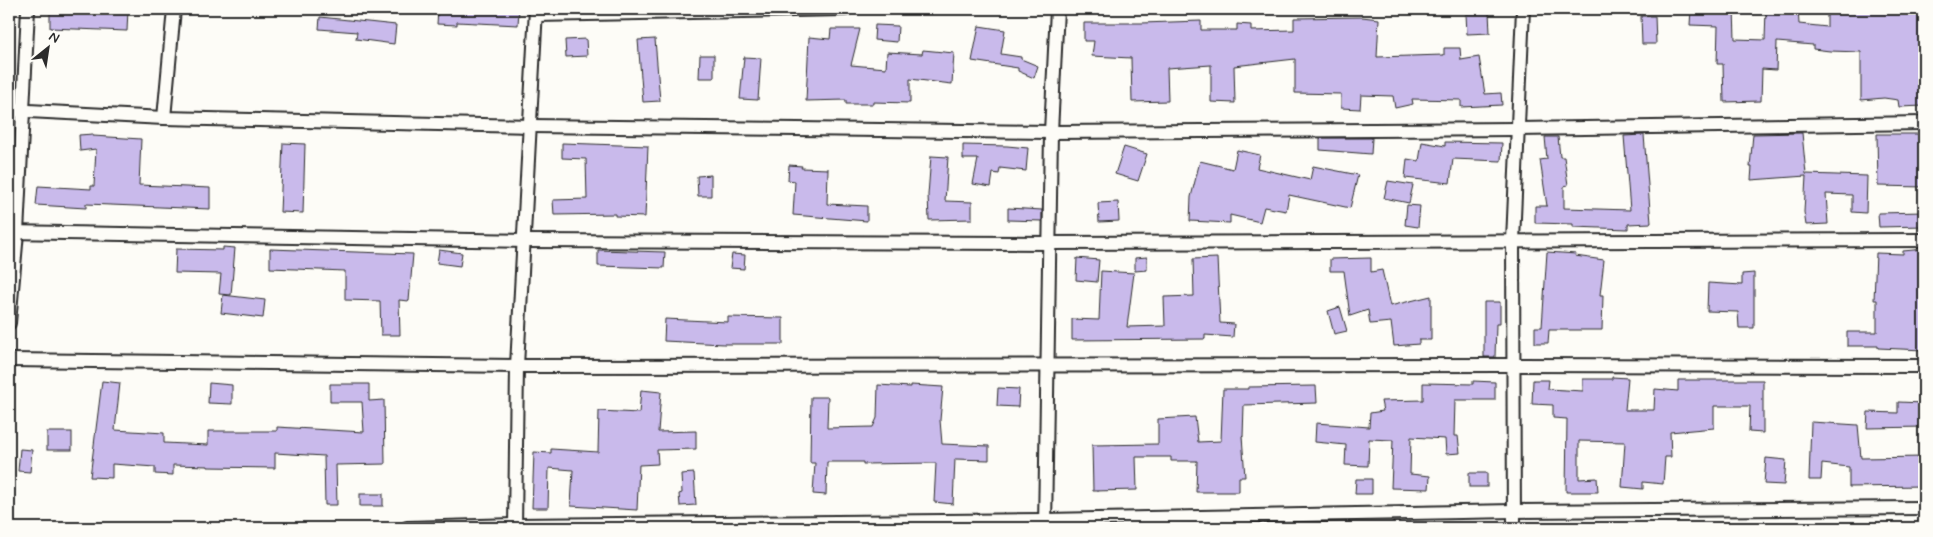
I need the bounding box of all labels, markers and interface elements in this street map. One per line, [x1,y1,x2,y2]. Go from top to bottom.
north arrow [22,22,72,72]
text: N [45,27,63,48]

